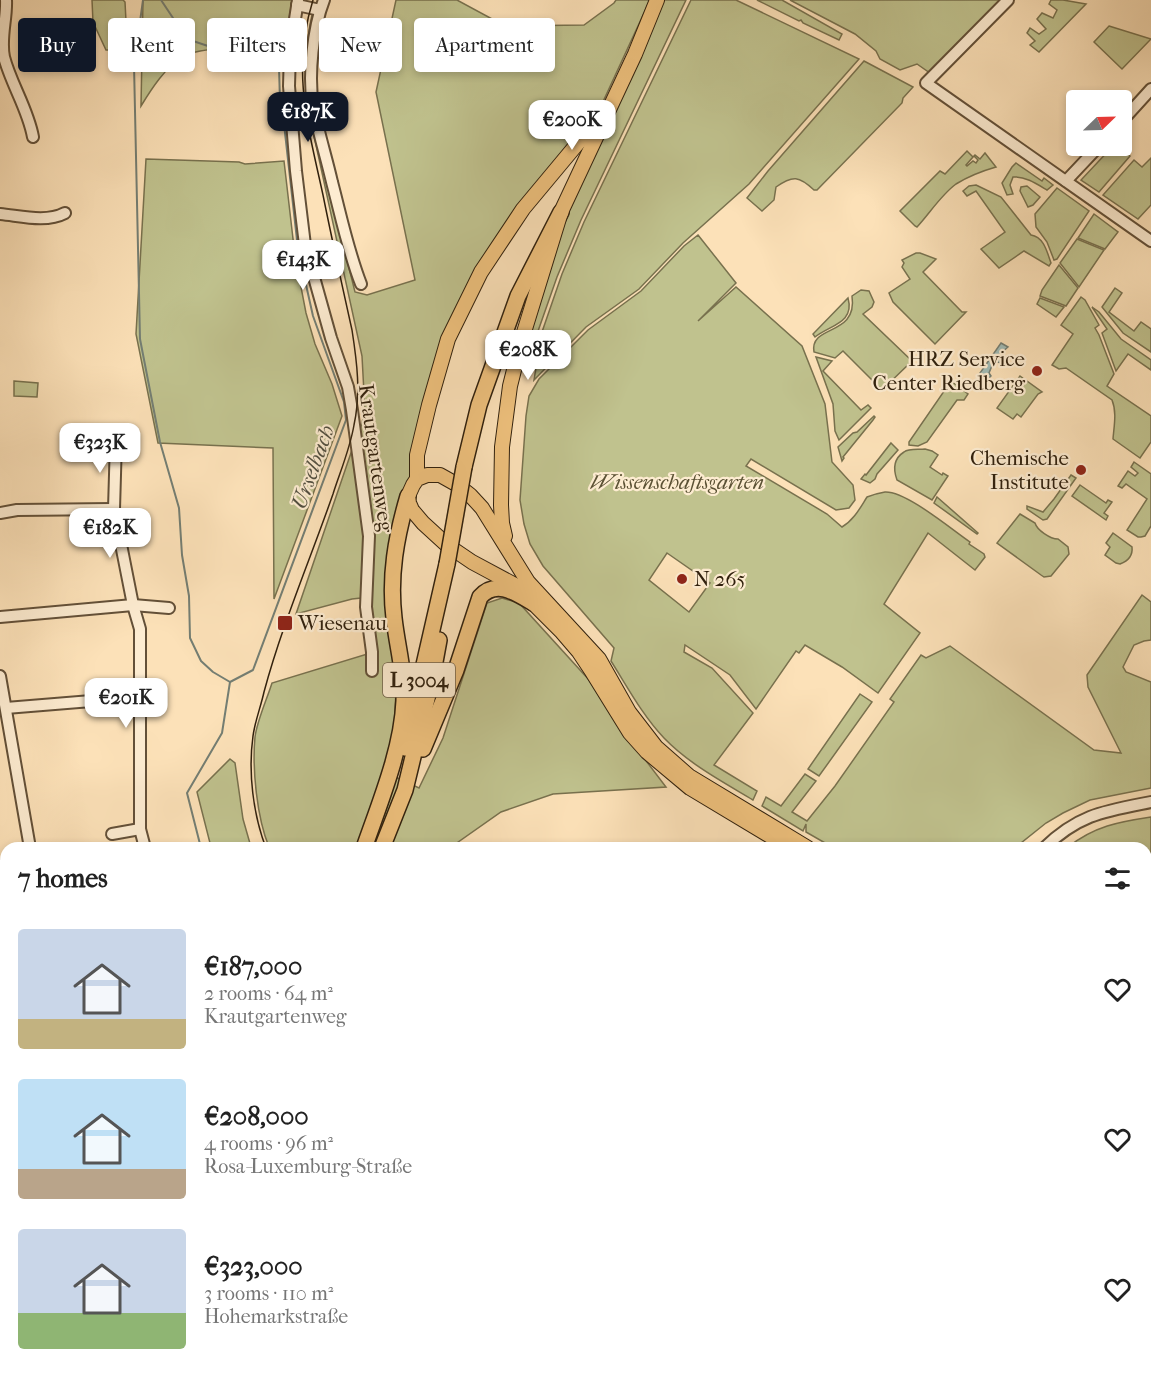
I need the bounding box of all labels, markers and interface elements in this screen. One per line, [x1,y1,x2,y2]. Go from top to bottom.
chip: Buy [18,18,96,72]
chip: Rent [108,18,195,72]
chip: Filters [207,18,307,72]
chip: New [319,18,402,72]
chip: Apartment [414,18,555,72]
north arrow [1066,90,1132,156]
map controls [1066,90,1132,156]
pin: €187K [266,92,350,143]
text: €187K [281,100,335,123]
pin: €200K [530,100,614,151]
text: €200K [543,108,601,131]
pin: €143K [261,240,345,291]
text: €143K [276,248,330,271]
pin: €208K [486,330,570,381]
text: €208K [499,338,557,361]
place label: HRZ Service Center Riedberg [873,347,1026,395]
marker: HRZ Service Center Riedberg [1030,364,1044,378]
street label: Krautgartenweg [354,382,398,535]
water label: Urselbach [286,422,340,513]
pin: €323K [58,423,142,474]
text: €323K [73,431,127,454]
place label: Chemische Institute [970,446,1069,494]
marker: Chemische Institute [1074,463,1088,477]
park label: Wissenschaftsgarten [590,470,764,494]
pin: €182K [68,508,152,559]
text: €182K [83,516,137,539]
place label: N 265 [694,567,746,591]
marker: N 265 [675,572,689,586]
place label: Wiesenau [297,611,387,635]
marker: Wiesenau [276,614,294,632]
road number: L 3004 [383,663,455,697]
pin: €201K [84,678,168,729]
text: €201K [99,686,153,709]
icon: filters [1101,862,1134,895]
text: 7 homes [18,863,108,894]
text: €187,000 [204,951,302,982]
icon: home [66,953,138,1025]
icon: heart [1101,973,1134,1006]
text: 2 rooms · 64 m² [204,982,333,1005]
text: Krautgartenweg [204,1005,346,1028]
text: €208,000 [204,1101,309,1132]
icon: home [66,1103,138,1175]
icon: heart [1101,1123,1134,1156]
text: 4 rooms · 96 m² [204,1132,333,1155]
text: Rosa-Luxemburg-Straße [204,1155,412,1178]
text: €323,000 [204,1251,303,1282]
icon: home [66,1253,138,1325]
icon: heart [1101,1273,1134,1306]
text: 3 rooms · 110 m² [204,1282,333,1305]
text: Hohemarkstraße [204,1305,348,1328]

